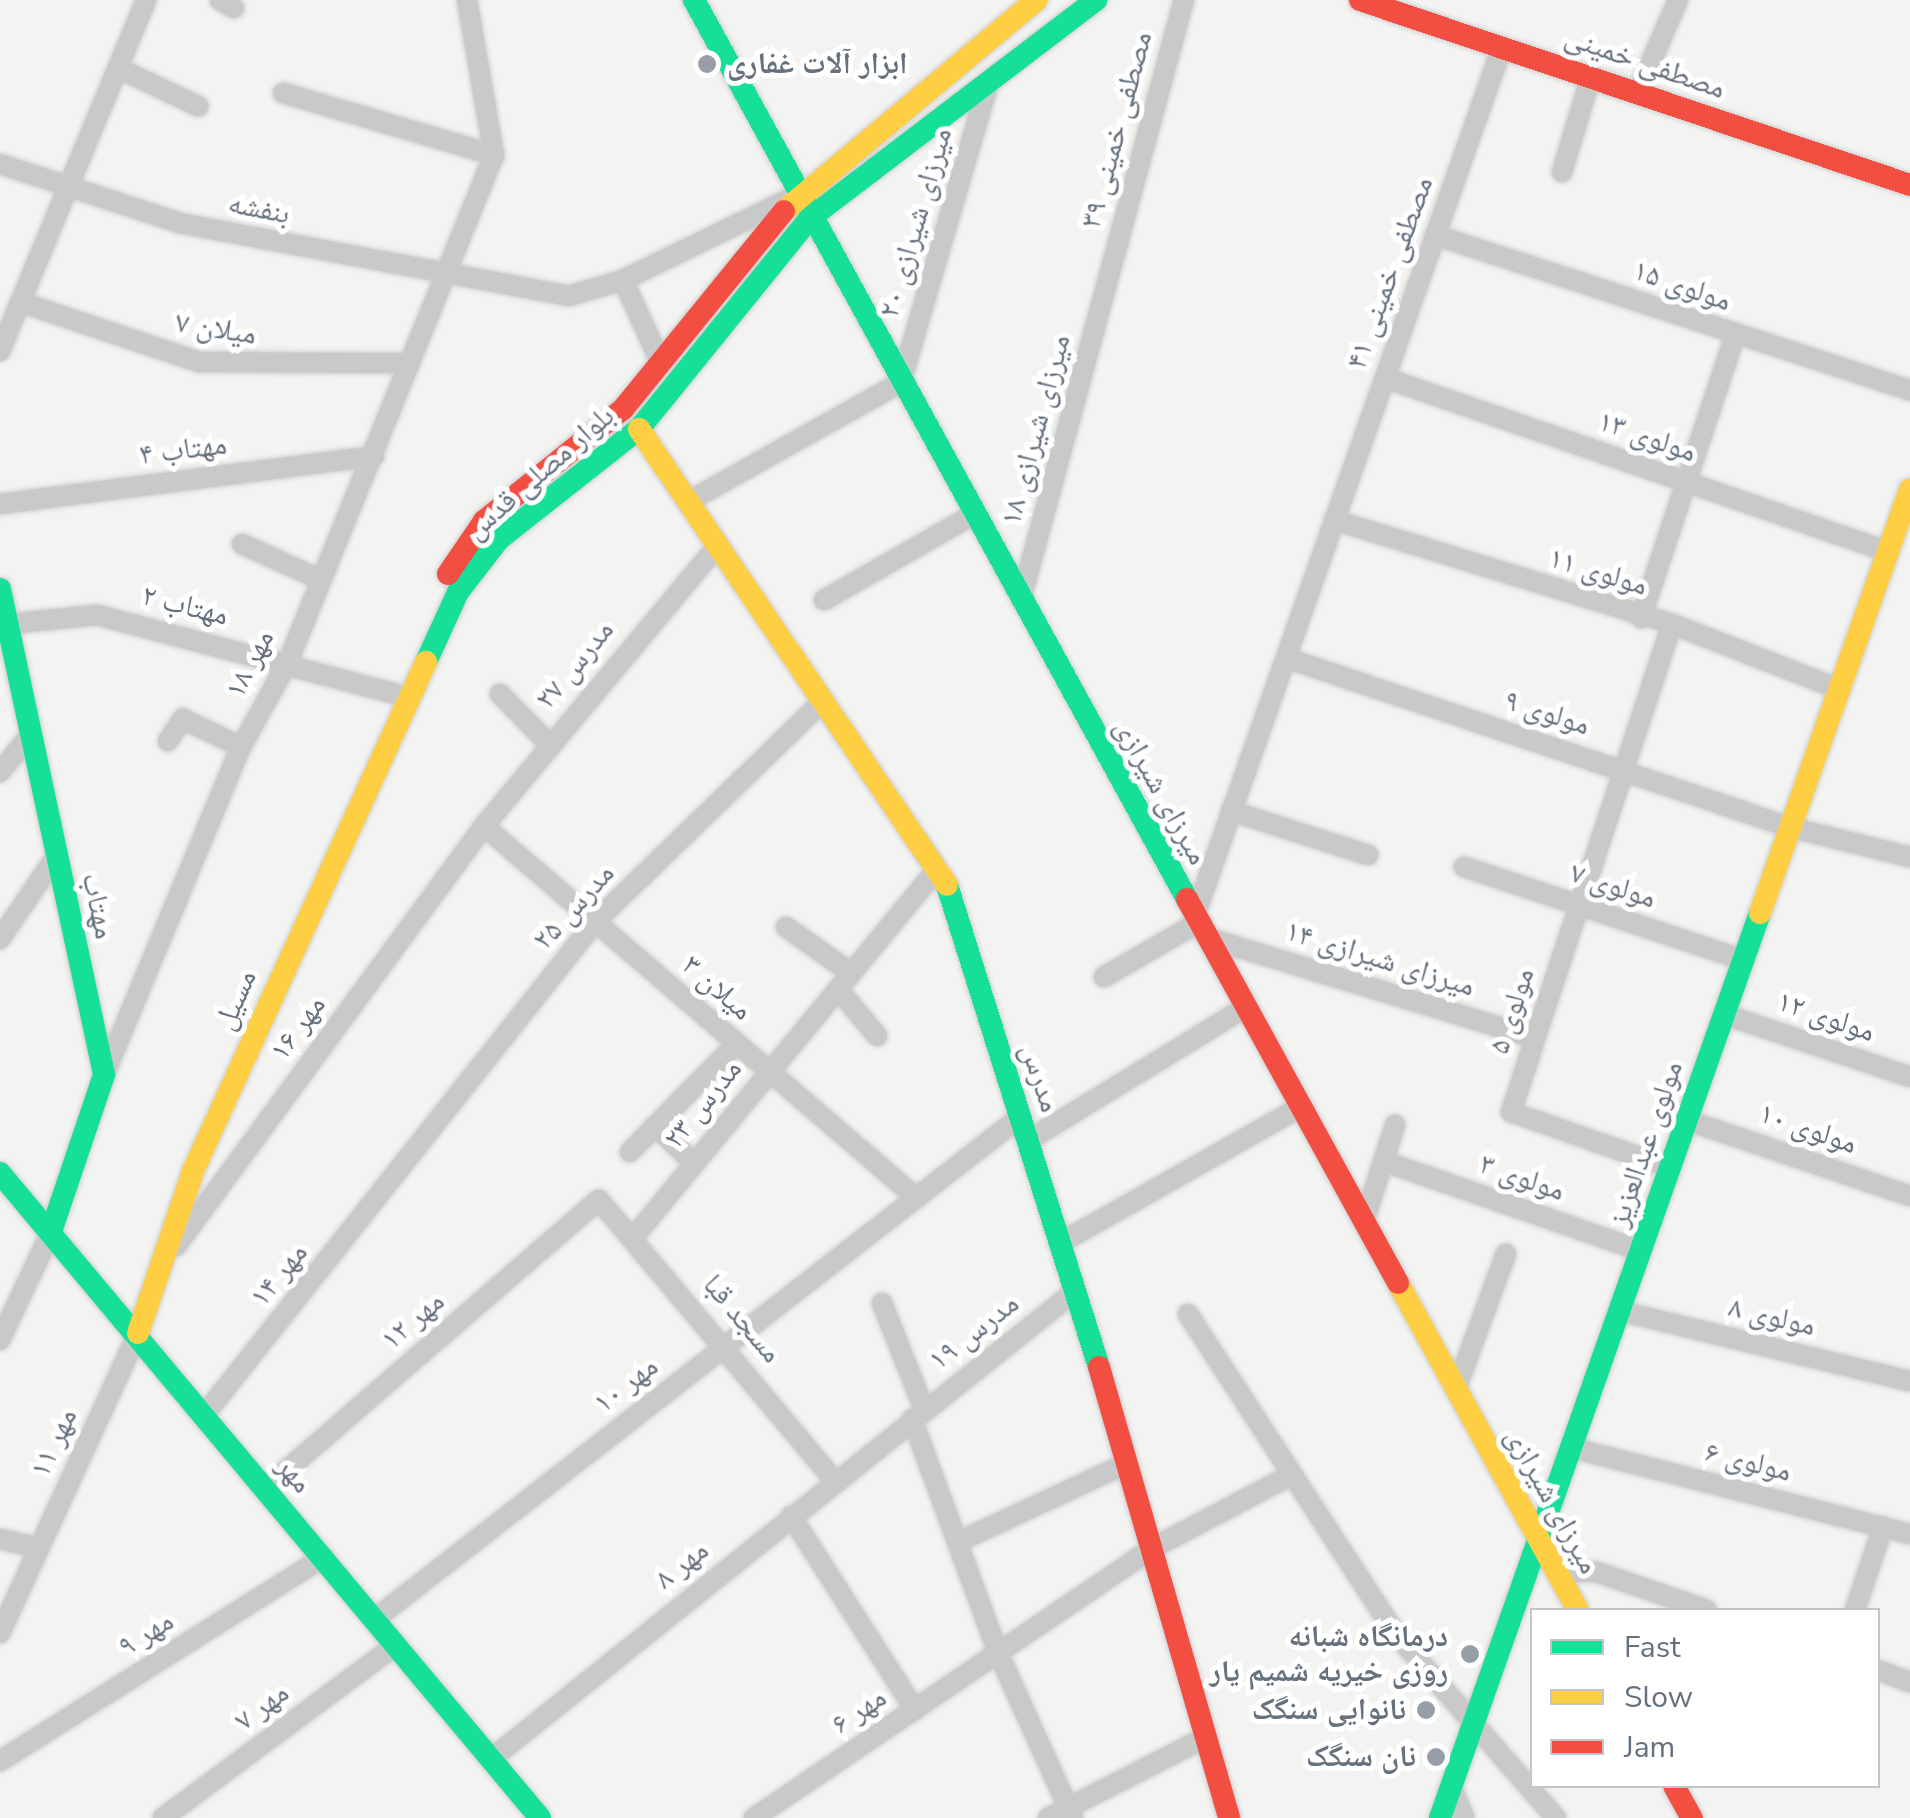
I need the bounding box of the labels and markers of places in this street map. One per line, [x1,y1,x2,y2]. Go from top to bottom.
place label: ابزار آلات غفاری [727,46,908,82]
marker: ابزار آلات غفاری [696,53,718,75]
place label: درمانگاه شبانه روزی خیریه شمیم یار [1210,1619,1448,1690]
marker: درمانگاه شبانه روزی خیریه شمیم یار [1457,1641,1483,1667]
place label: نانوایی سنگک [1252,1692,1406,1728]
marker: نانوایی سنگک [1415,1699,1437,1721]
place label: نان سنگک [1306,1739,1416,1775]
marker: نان سنگک [1425,1746,1447,1768]

